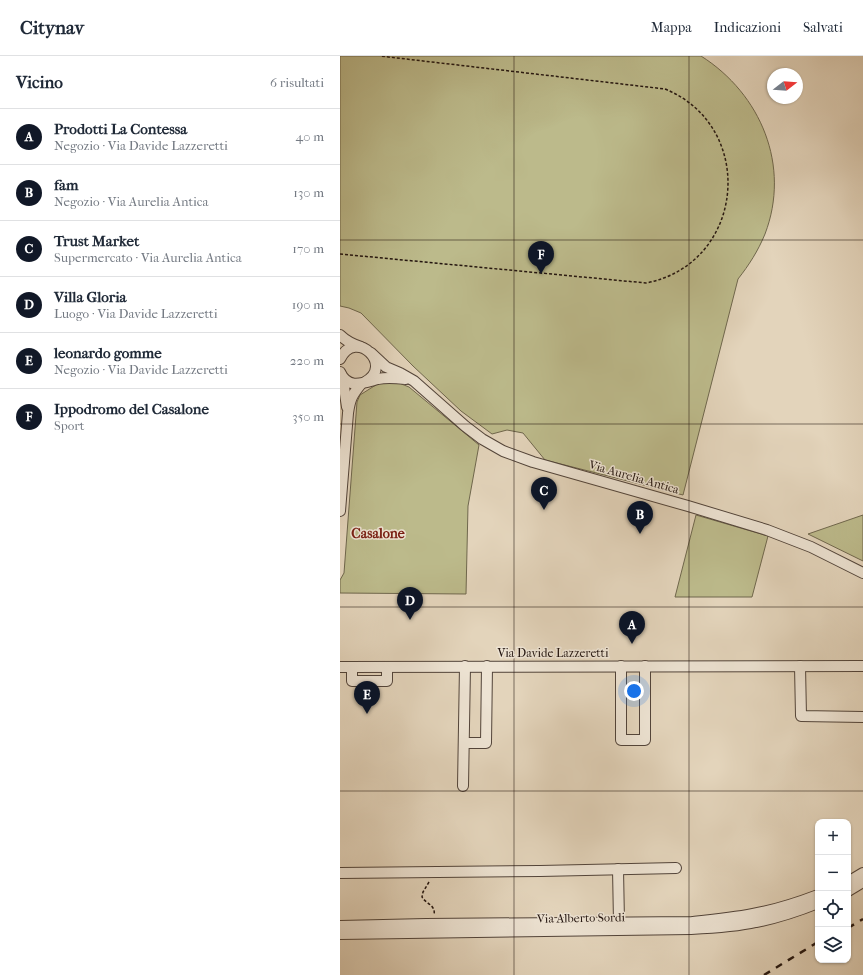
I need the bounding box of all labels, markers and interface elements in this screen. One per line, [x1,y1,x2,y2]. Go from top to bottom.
text: Citynav [20,17,84,39]
text: Mappa [651,19,692,36]
text: Indicazioni [714,19,781,36]
text: Salvati [803,19,843,36]
north arrow [767,68,803,104]
text: Vicino [16,72,63,92]
text: 6 risultati [270,75,324,90]
text: Prodotti La Contessa [54,120,187,138]
text: A [25,129,33,144]
text: 40 m [296,129,324,144]
text: Negozio · Via Davide Lazzeretti [54,138,228,153]
text: fam [54,176,78,194]
text: B [25,185,33,200]
text: 130 m [293,185,324,200]
text: Negozio · Via Aurelia Antica [54,194,209,209]
text: Trust Market [54,232,139,250]
text: C [25,241,33,256]
text: 170 m [292,241,324,256]
pin: F [528,241,554,274]
text: Supermercato · Via Aurelia Antica [54,250,242,265]
text: Villa Gloria [54,288,127,306]
text: D [24,297,34,312]
text: 190 m [292,297,324,312]
text: Luogo · Via Davide Lazzeretti [54,306,218,321]
text: leonardo gomme [54,344,162,362]
text: E [25,353,33,368]
text: 220 m [290,353,324,368]
text: Negozio · Via Davide Lazzeretti [54,362,228,377]
text: Ippodromo del Casalone [54,400,209,418]
text: F [26,409,32,424]
text: 350 m [292,409,324,424]
text: Sport [54,418,85,433]
street label: Via Aurelia Antica [586,457,681,497]
pin: C [531,477,557,510]
pin: B [627,501,653,534]
district label: Casalone [351,525,405,542]
pin: D [397,587,423,620]
pin: A [619,611,645,644]
street label: Via Davide Lazzeretti [497,646,609,660]
pin: E [354,681,380,714]
your location [624,681,644,701]
map controls [815,819,851,963]
button: + [815,819,851,855]
button: − [815,855,851,891]
button: locate [815,891,851,927]
street label: Via Alberto Sordi [536,910,626,926]
button: layers [815,927,851,963]

